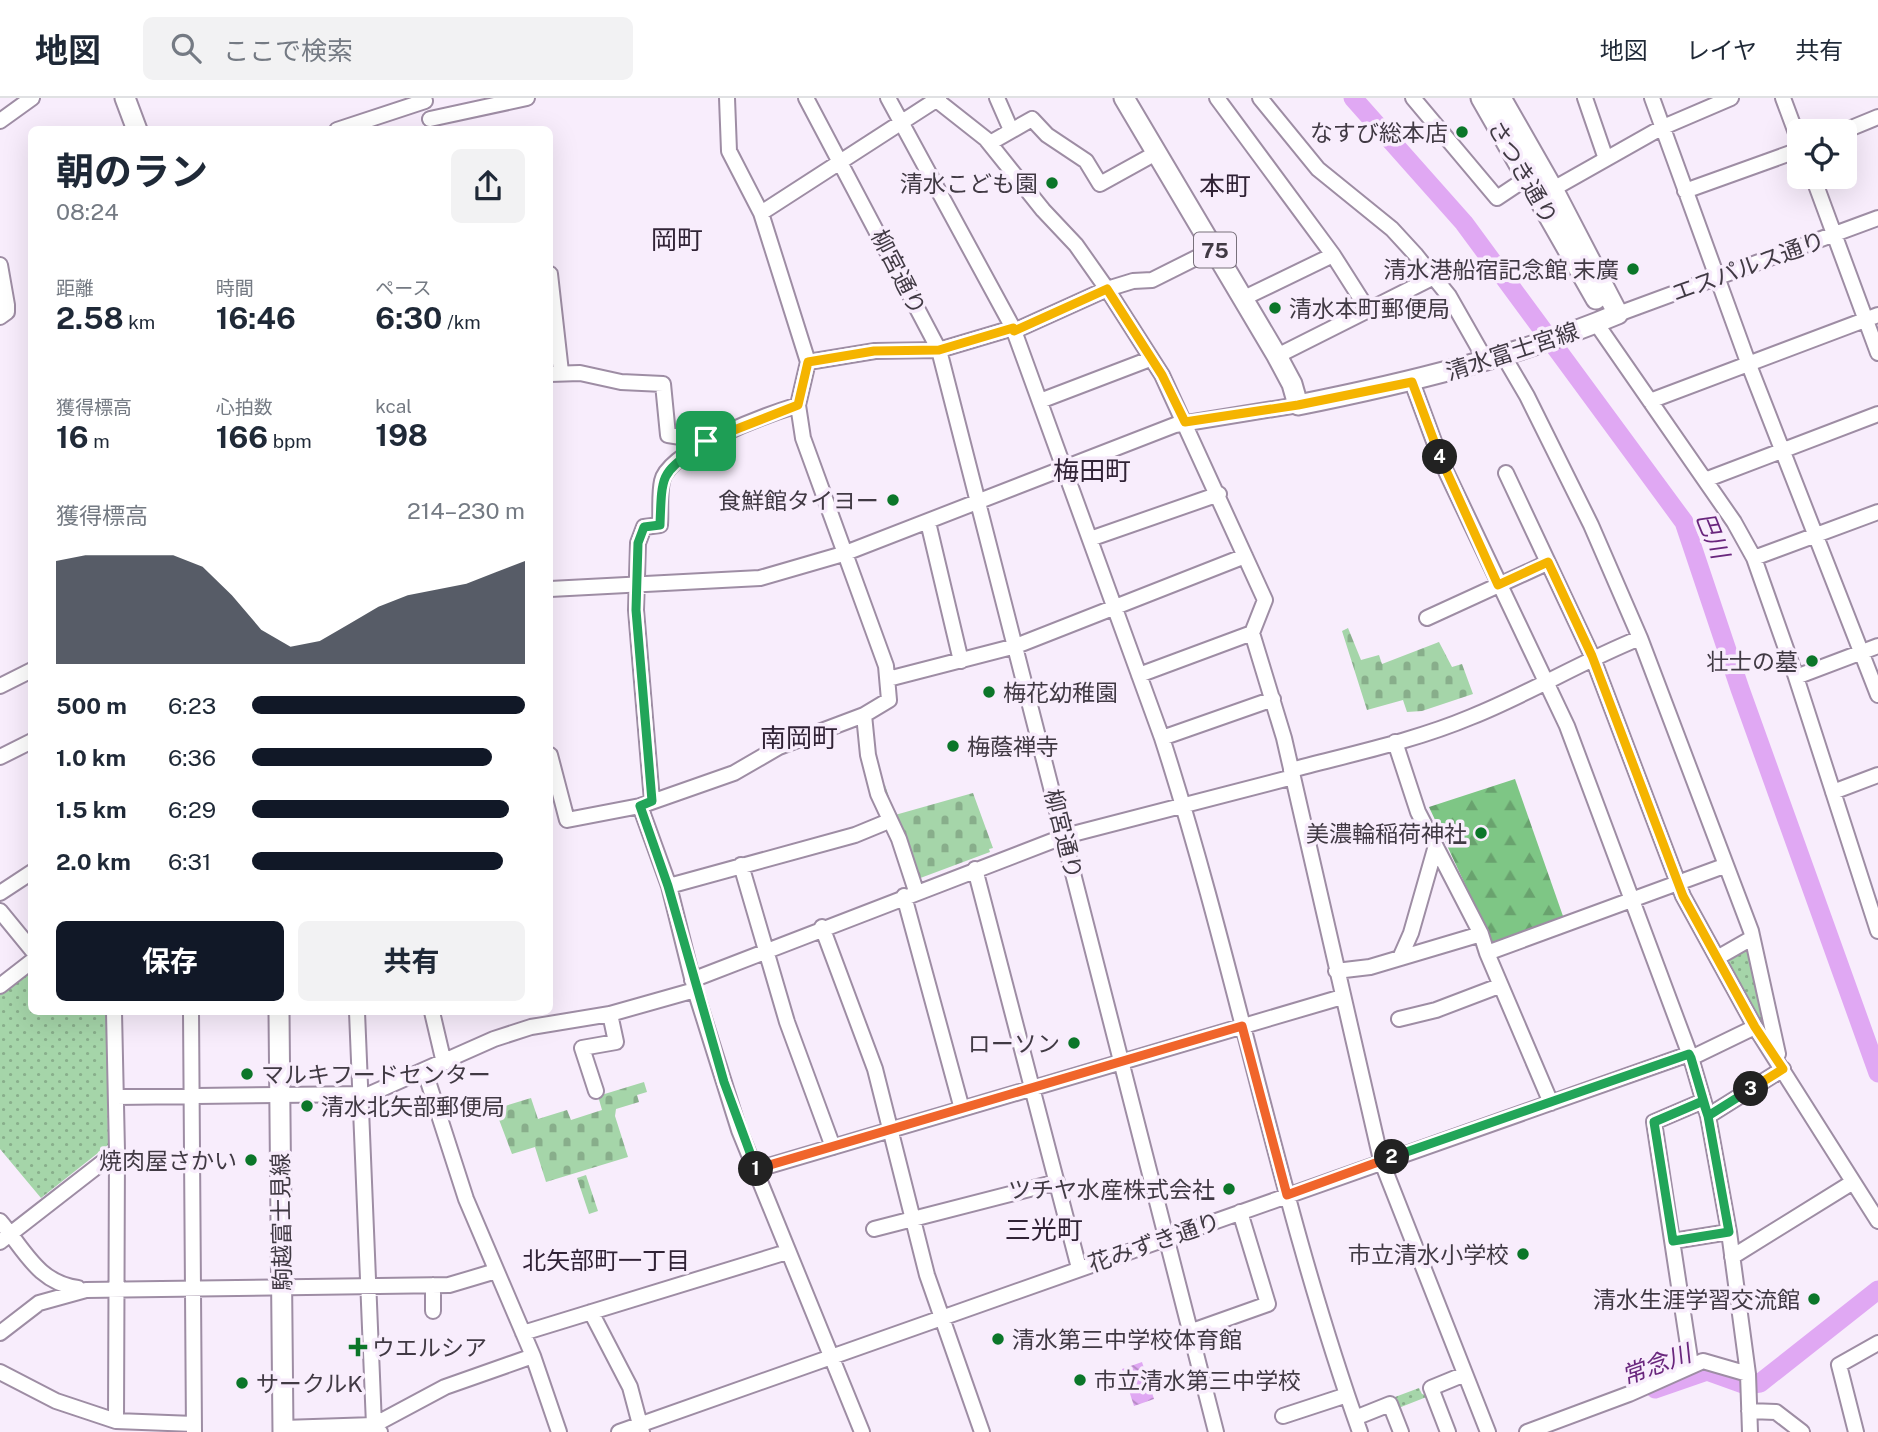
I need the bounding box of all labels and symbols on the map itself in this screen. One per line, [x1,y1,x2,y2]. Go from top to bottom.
street label: さつき通り [1483,115,1563,229]
place label: なすび総本店 [1310,119,1448,146]
marker: なすび総本店 [1454,124,1470,140]
place label: 清水こども園 [900,170,1038,197]
district label: 本町 [1199,170,1251,201]
marker: 清水こども園 [1044,175,1060,191]
district label: 岡町 [651,224,703,255]
street label: 柳宮通り [866,225,932,319]
street label: エスパルス通り [1668,226,1828,306]
road number: 75 [1194,232,1236,268]
place label: 清水港船宿記念館 末廣 [1383,256,1619,283]
marker: 清水港船宿記念館 末廣 [1625,261,1641,277]
place label: 清水本町郵便局 [1289,295,1450,322]
marker: 清水本町郵便局 [1267,300,1283,316]
street label: 清水富士宮線 [1442,317,1582,385]
pin [676,411,736,471]
pin: 4 [1422,440,1458,474]
district label: 梅田町 [1053,455,1131,486]
place label: 食鮮館タイヨー [718,487,879,514]
marker: 食鮮館タイヨー [885,492,901,508]
water label: 巴川 [1691,508,1736,565]
place label: 壮士の墓 [1706,648,1798,675]
marker: 壮士の墓 [1804,653,1820,669]
place label: 梅花幼稚園 [1003,679,1118,706]
marker: 梅花幼稚園 [981,684,997,700]
district label: 南岡町 [760,722,838,753]
place label: 梅蔭禅寺 [967,733,1059,760]
marker: 梅蔭禅寺 [945,738,961,754]
street label: 柳宮通り [1040,786,1088,882]
place label: 美濃輪稲荷神社 [1306,820,1467,847]
marker: 美濃輪稲荷神社 [1473,825,1489,841]
place label: ローソン [968,1030,1060,1057]
marker: ローソン [1066,1035,1082,1051]
place label: マルキフードセンター [261,1061,491,1088]
marker: マルキフードセンター [239,1066,255,1082]
pin: 3 [1734,1072,1768,1107]
place label: 清水北矢部郵便局 [321,1093,505,1120]
marker: 清水北矢部郵便局 [299,1098,315,1114]
pin: 2 [1374,1140,1410,1174]
place label: 焼肉屋さかい [99,1147,237,1174]
marker: 焼肉屋さかい [243,1152,259,1168]
pin: 1 [738,1152,774,1186]
street label: 駒越富士見線 [266,1153,296,1291]
place label: ツチヤ水産株式会社 [1008,1176,1215,1203]
marker: ツチヤ水産株式会社 [1221,1181,1237,1197]
street label: 花みずき通り [1084,1207,1224,1277]
district label: 三光町 [1005,1214,1083,1245]
place label: 市立清水小学校 [1348,1241,1509,1268]
district label: 北矢部町一丁目 [522,1246,690,1274]
marker: 市立清水小学校 [1515,1246,1531,1262]
place label: 清水生涯学習交流館 [1593,1286,1800,1313]
marker: 清水生涯学習交流館 [1806,1291,1822,1307]
place label: 清水第三中学校体育館 [1012,1326,1242,1353]
marker: 清水第三中学校体育館 [990,1331,1006,1347]
place label: ウエルシア [372,1334,487,1361]
water label: 常念川 [1617,1338,1697,1389]
marker: ウエルシア [350,1339,366,1355]
place label: 市立清水第三中学校 [1094,1367,1301,1394]
place label: サークルK [256,1370,363,1397]
marker: 市立清水第三中学校 [1072,1372,1088,1388]
marker: サークルK [234,1375,250,1391]

